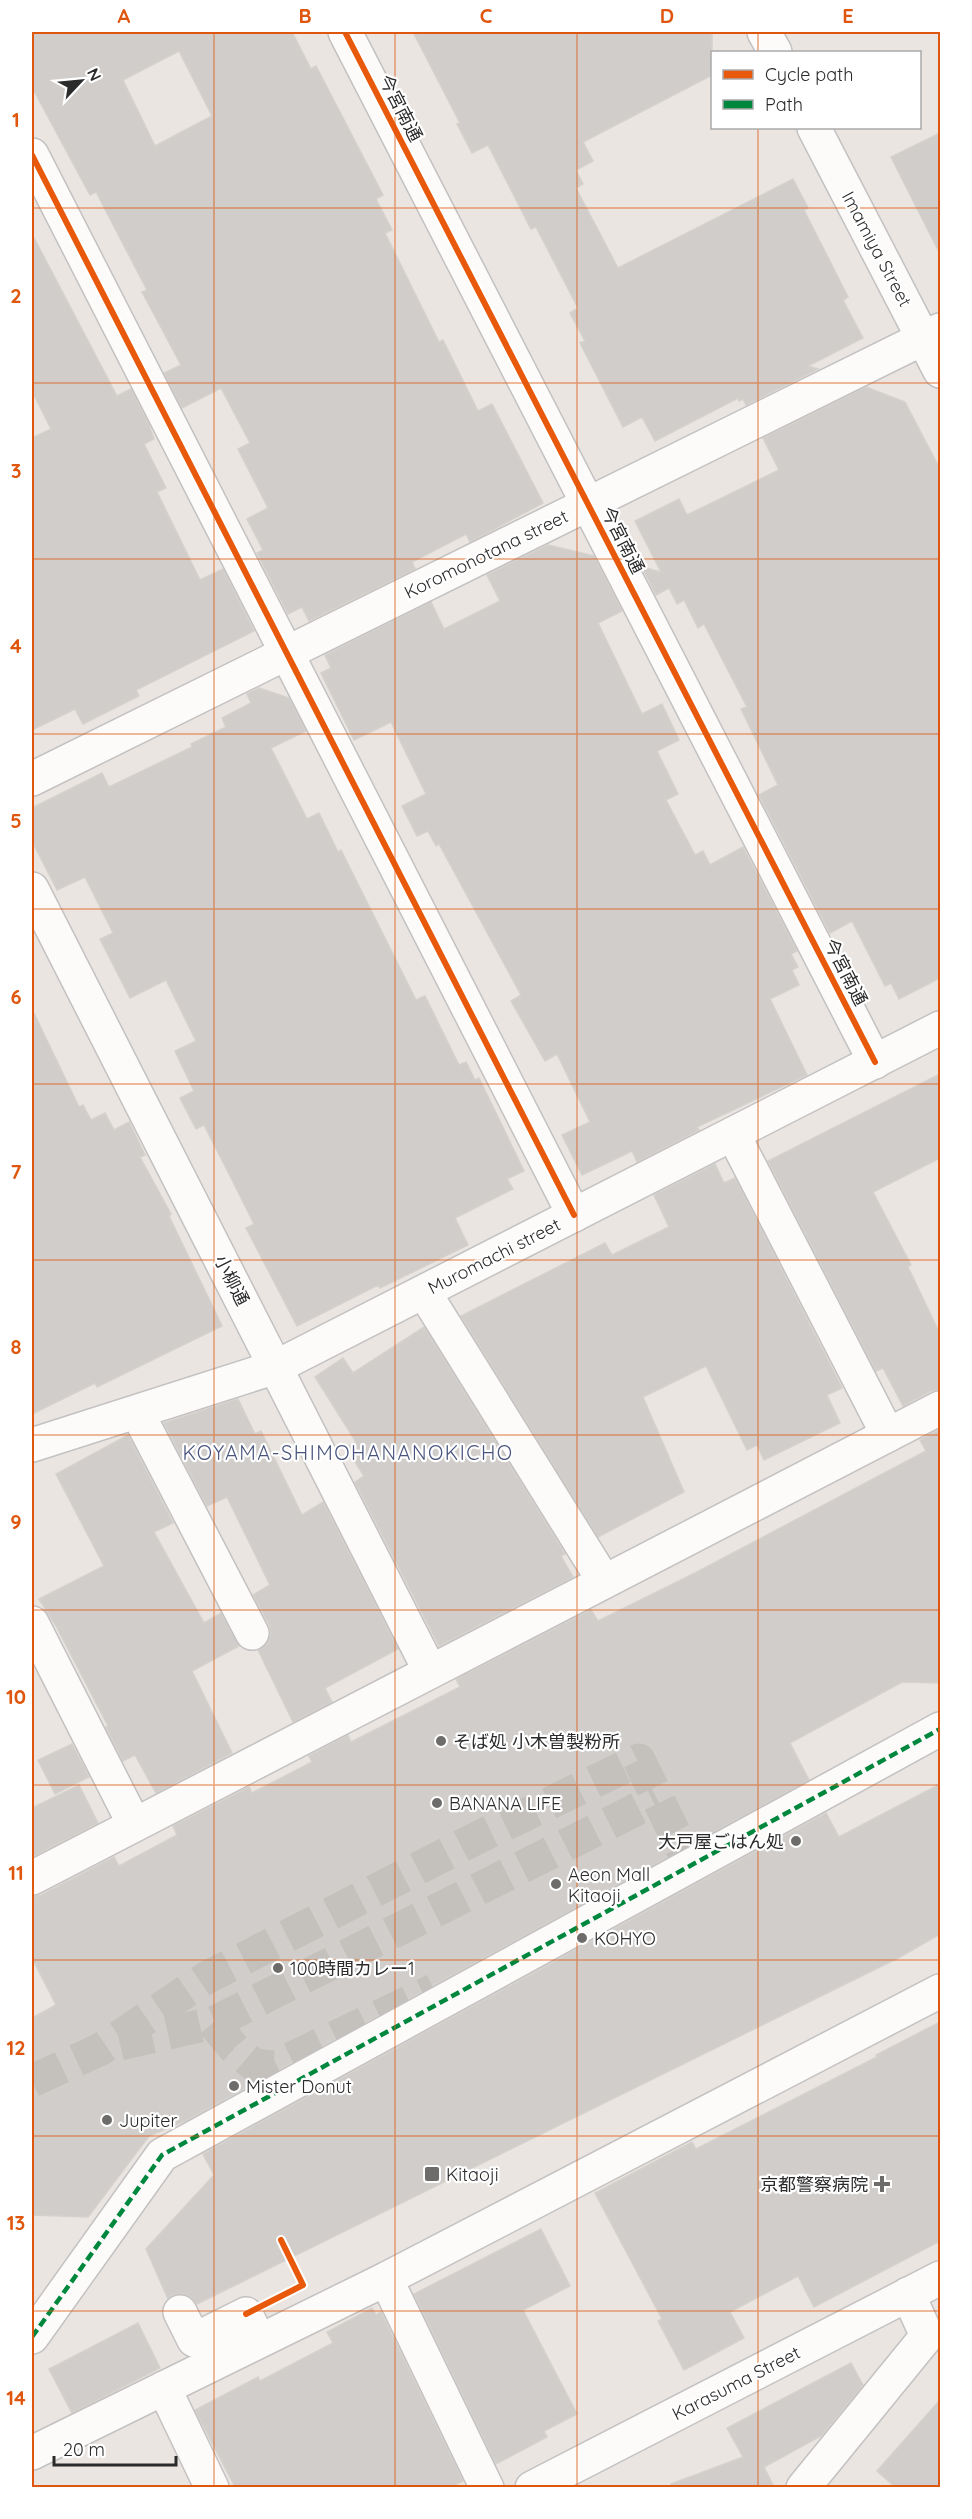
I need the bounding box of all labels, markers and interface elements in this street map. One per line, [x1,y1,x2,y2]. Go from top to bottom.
text: A [118,3,131,28]
text: B [298,3,312,28]
text: C [480,3,493,28]
text: D [660,3,674,28]
text: E [842,3,854,28]
north arrow [51,51,111,111]
legend [711,51,921,129]
text: Cycle path [765,63,853,86]
text: N [83,65,106,84]
street label: 今宮南通 [374,71,428,145]
text: Path [765,93,803,116]
text: 1 [12,107,20,132]
street label: Imamiya Street [837,187,917,311]
text: 2 [10,283,22,308]
text: 3 [11,458,21,483]
street label: 今宮南通 [596,503,650,577]
street label: Koromonotana street [400,504,572,604]
text: 4 [10,633,22,658]
text: 5 [10,808,22,833]
street label: 今宮南通 [819,935,873,1009]
text: 6 [10,984,22,1009]
text: 7 [11,1159,22,1184]
street label: Muromachi street [424,1213,564,1299]
street label: 小柳通 [209,1251,255,1309]
text: 8 [11,1334,22,1359]
district label: KOYAMA-SHIMOHANANOKICHO [182,1440,514,1465]
text: 9 [10,1509,22,1534]
text: 10 [6,1684,26,1709]
place label: そば処 小木曽製粉所 [453,1730,620,1753]
marker: そば処 小木曽製粉所 [434,1734,448,1748]
place label: BANANA LIFE [449,1792,561,1815]
marker: BANANA LIFE [430,1796,444,1810]
place label: 大戸屋ごはん処 [658,1830,784,1853]
marker: 大戸屋ごはん処 [789,1834,803,1848]
text: 11 [8,1860,24,1885]
place label: Aeon Mall Kitaoji [568,1863,650,1907]
marker: Aeon Mall Kitaoji [549,1877,563,1891]
place label: KOHYO [594,1927,656,1950]
marker: KOHYO [575,1931,589,1945]
place label: 100時間カレー1 [290,1957,415,1980]
marker: 100時間カレー1 [271,1961,285,1975]
text: 12 [6,2035,26,2060]
place label: Mister Donut [246,2075,352,2098]
marker: Mister Donut [227,2079,241,2093]
place label: Jupiter [119,2109,177,2132]
marker: Jupiter [100,2113,114,2127]
place label: Kitaoji [446,2163,499,2186]
marker: Kitaoji [423,2165,441,2183]
place label: 京都警察病院 [760,2173,868,2196]
marker: 京都警察病院 [873,2175,891,2193]
text: 13 [7,2210,25,2235]
street label: Karasuma Street [668,2341,804,2425]
text: 14 [6,2385,26,2410]
scale bar [54,2429,176,2467]
text: 20 m [63,2438,105,2461]

